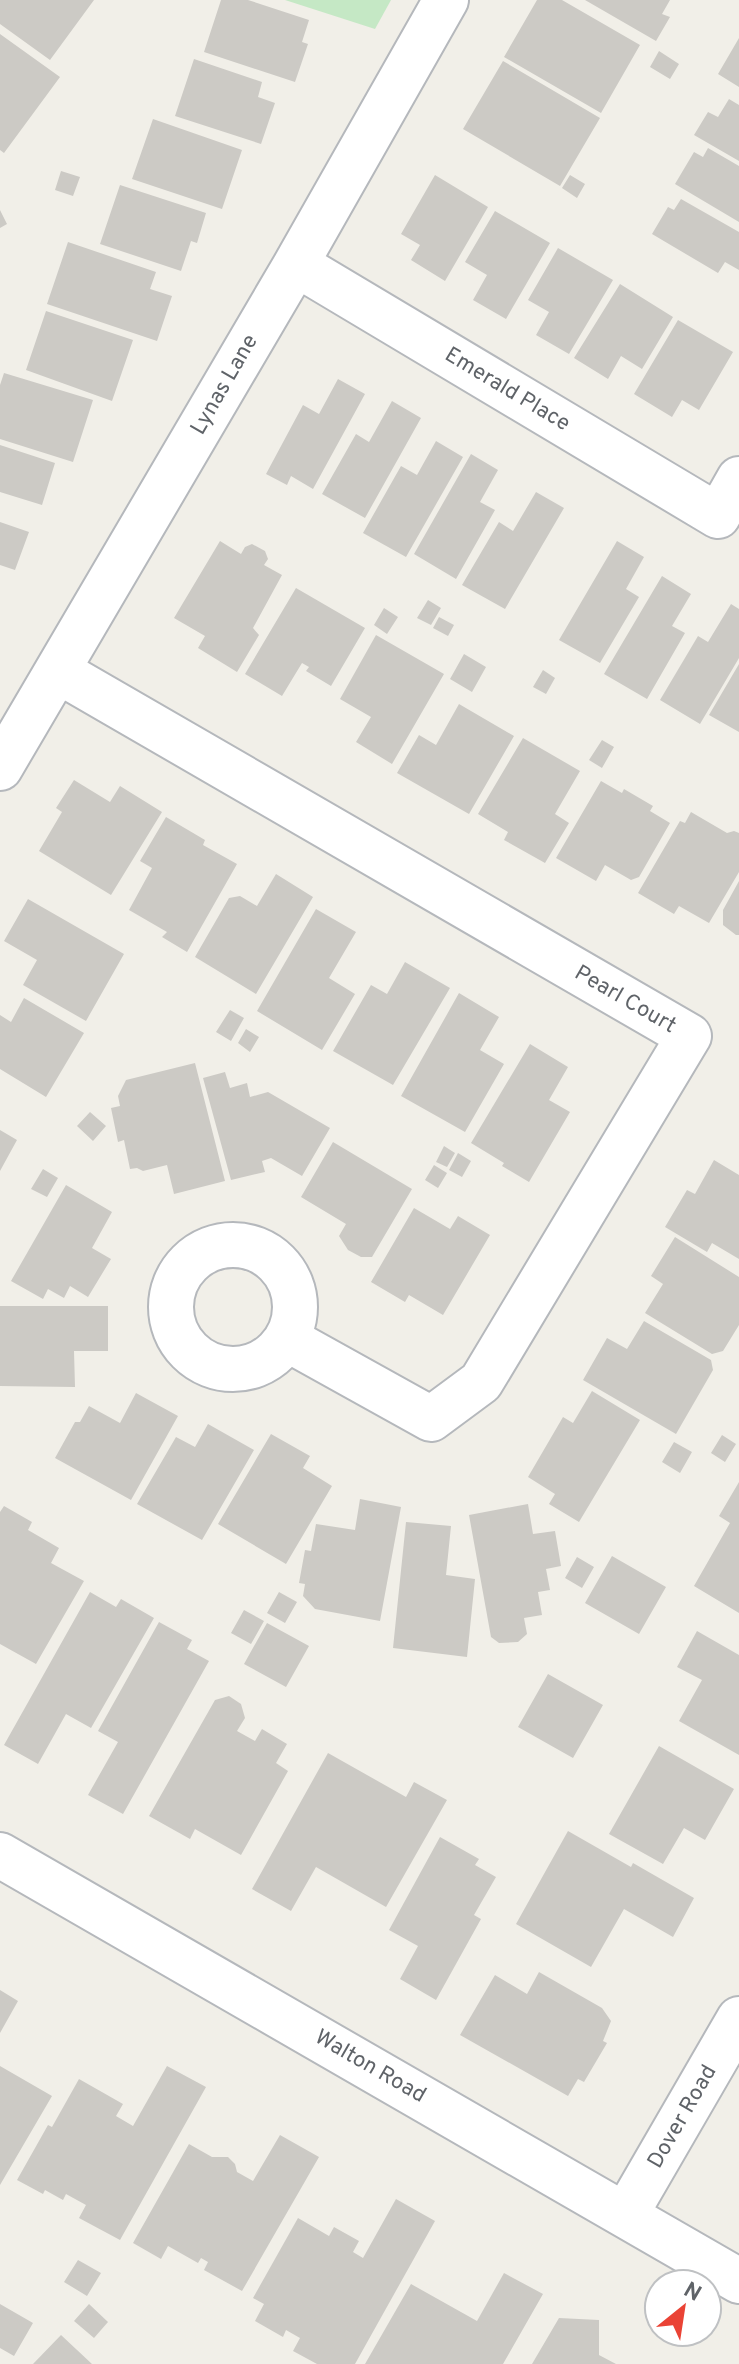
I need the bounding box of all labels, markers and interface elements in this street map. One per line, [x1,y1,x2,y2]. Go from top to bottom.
street label: Lynas Lane [185,330,265,440]
street label: Emerald Place [439,342,575,438]
street label: Pearl Court [569,960,681,1040]
street label: Walton Road [310,2024,430,2110]
street label: Dover Road [643,2061,723,2173]
north arrow [643,2268,723,2348]
text: N [678,2277,705,2308]

